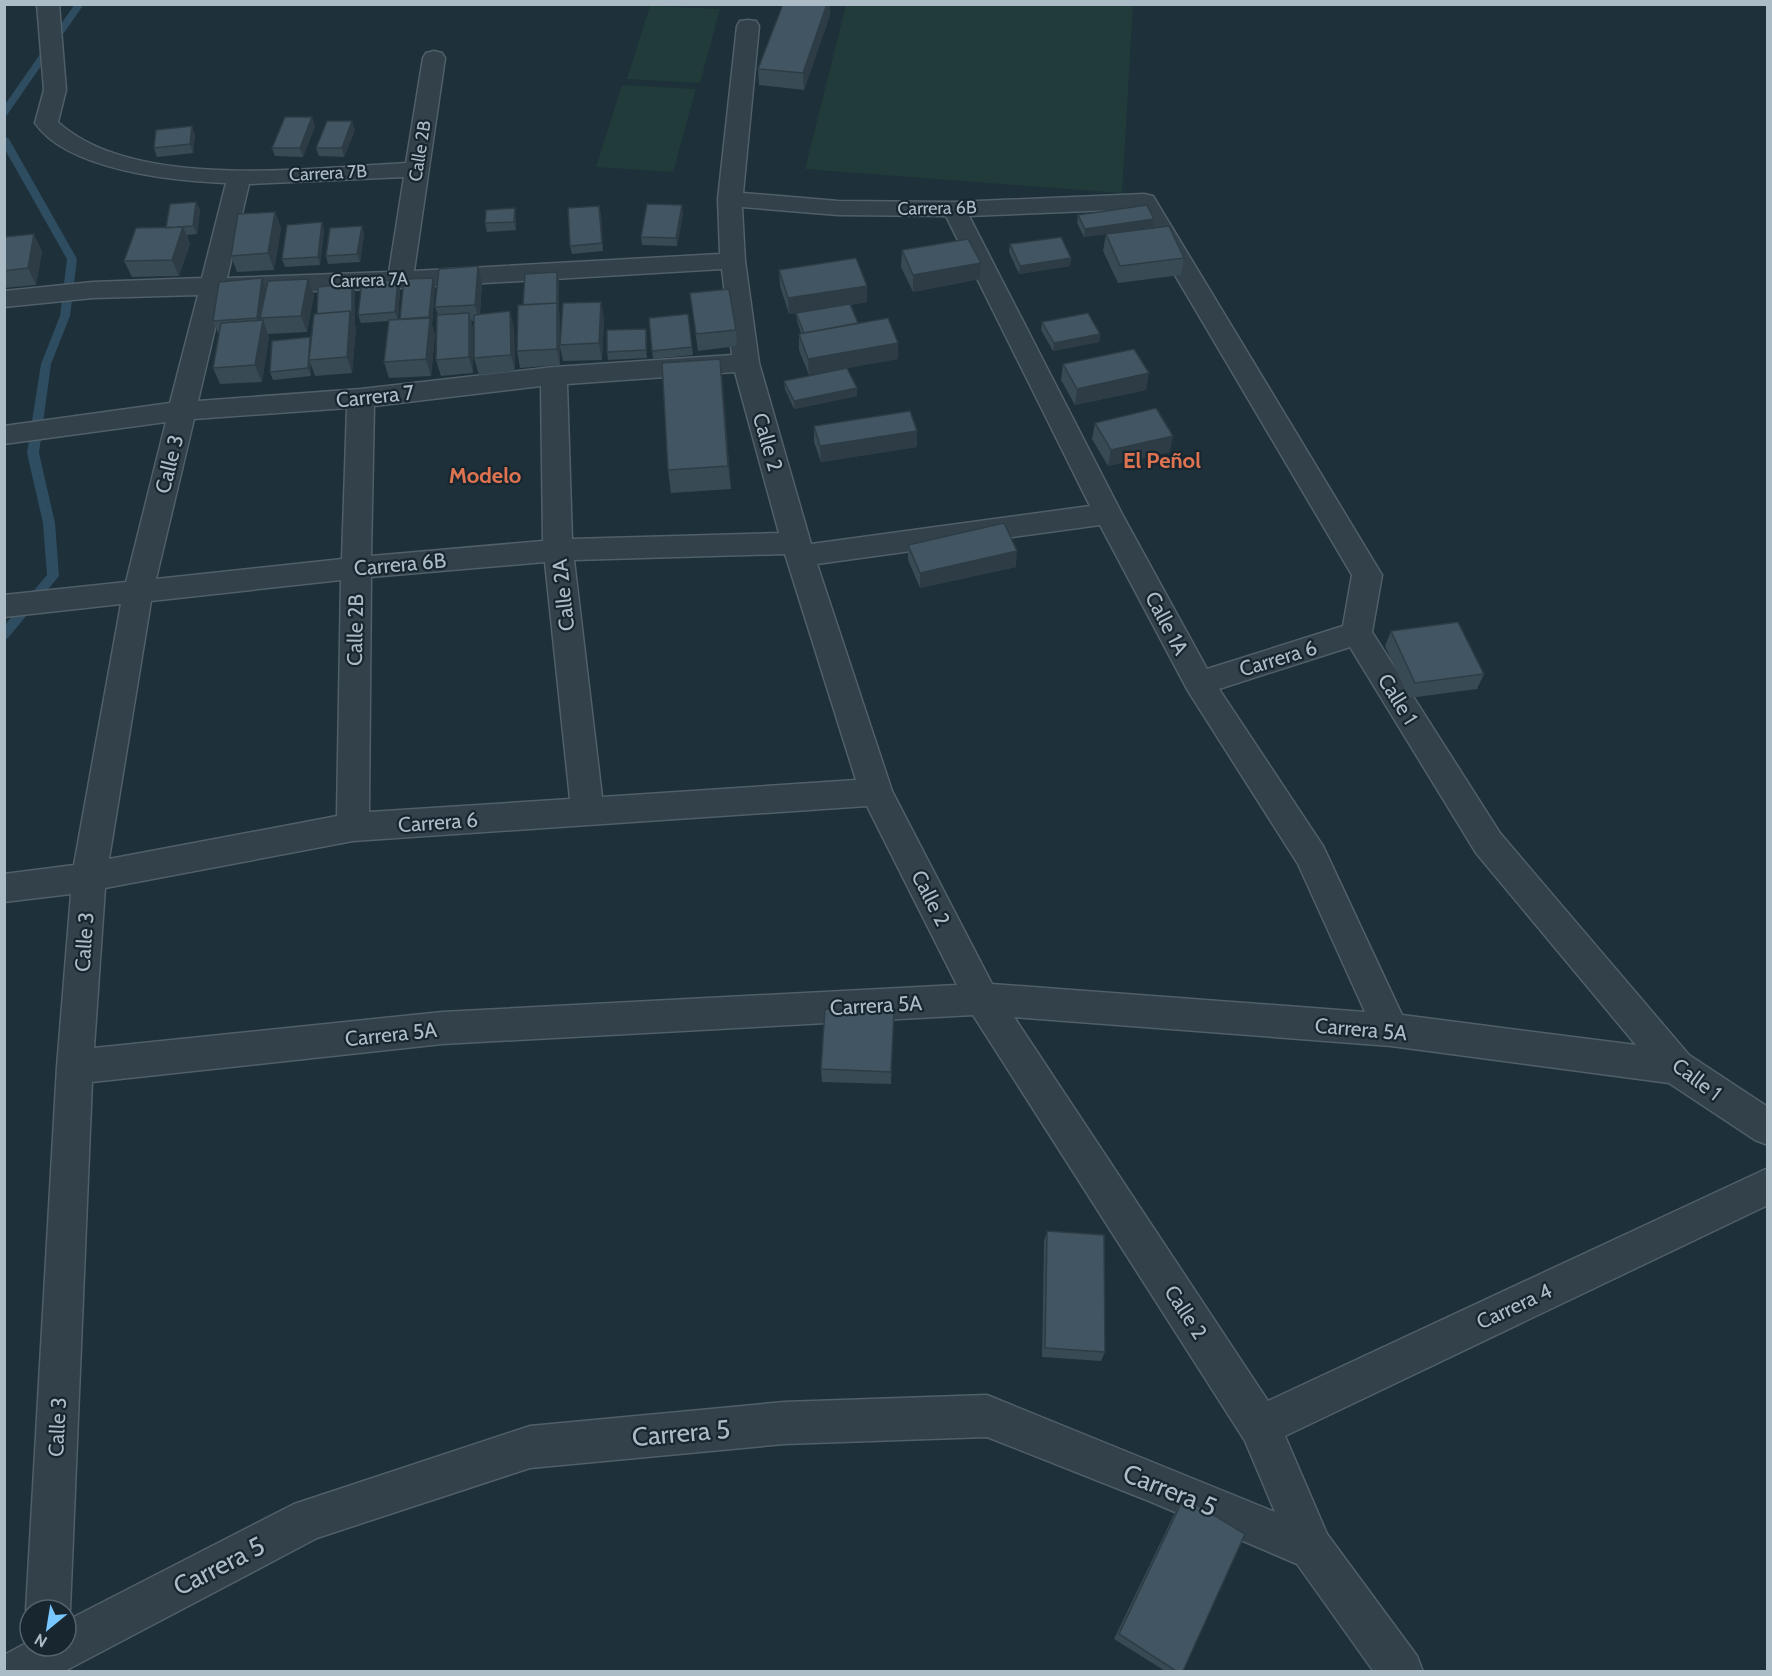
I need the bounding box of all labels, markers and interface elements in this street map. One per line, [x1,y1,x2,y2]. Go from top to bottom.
street label: Calle 2B [404,119,436,183]
street label: Carrera 7B [288,160,368,186]
street label: Carrera 6B [897,196,977,220]
street label: Carrera 7A [330,268,408,292]
street label: Carrera 7 [335,379,416,413]
street label: Calle 2 [748,410,788,474]
street label: Calle 3 [150,432,188,496]
district label: El Peñol [1123,447,1201,474]
district label: Modelo [449,462,521,489]
street label: Carrera 6B [353,548,447,580]
street label: Calle 2A [547,558,579,632]
street label: Calle 1A [1140,587,1194,659]
street label: Calle 2B [342,594,368,666]
street label: Carrera 6 [1236,634,1320,682]
street label: Calle 1 [1373,669,1423,729]
street label: Carrera 6 [397,807,479,837]
street label: Calle 2 [906,866,956,930]
street label: Calle 3 [69,911,99,973]
street label: Carrera 5A [829,990,923,1020]
street label: Carrera 5A [1314,1013,1408,1045]
street label: Carrera 5A [344,1017,438,1051]
street label: Calle 1 [1667,1052,1727,1106]
street label: Carrera 4 [1472,1278,1556,1334]
street label: Calle 2 [1159,1280,1213,1344]
street label: Calle 3 [43,1397,71,1457]
street label: Carrera 5 [631,1413,731,1453]
street label: Carrera 5 [1118,1457,1222,1523]
street label: Carrera 5 [168,1529,270,1603]
north arrow [18,1598,78,1658]
text: N [31,1630,50,1652]

